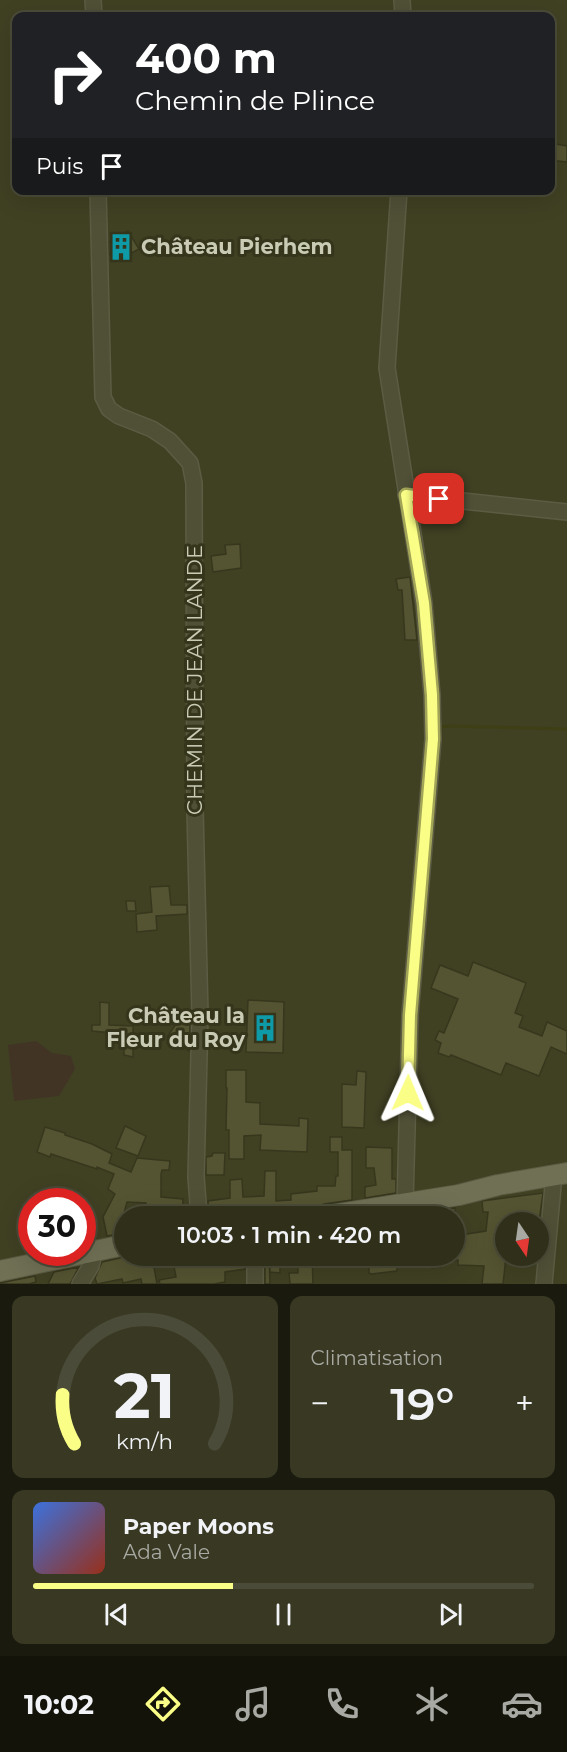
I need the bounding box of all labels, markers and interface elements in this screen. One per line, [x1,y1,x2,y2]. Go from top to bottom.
text: 400 m [135,32,277,84]
icon: right [36,36,114,114]
text: Chemin de Plince [135,84,375,117]
icon: arrive [95,150,128,183]
text: Puis [36,153,83,180]
building icon: Château Pierhem [106,232,136,262]
place label: Château Pierhem [141,234,333,259]
pin [413,473,464,524]
icon: arrive [422,482,455,515]
street label: CHEMIN DE JEAN LANDE [182,545,207,815]
place label: Château la Fleur du Roy [106,1003,245,1052]
building icon: Château la Fleur du Roy [250,1013,280,1043]
position arrow [376,1061,440,1125]
speed limit sign: 30 [18,1188,96,1266]
north arrow [495,1212,549,1266]
map controls [495,1212,549,1266]
text: 10:03 · 1 min · 420 m [178,1222,401,1249]
text: Climatisation [311,1346,443,1370]
text: 21 [114,1358,175,1434]
text: 19° [390,1376,454,1431]
text: − [311,1383,329,1423]
text: + [515,1383,534,1423]
text: km/h [116,1428,173,1454]
text: Paper Moons [123,1513,274,1540]
text: Ada Vale [123,1540,210,1564]
icon: previous [100,1598,133,1631]
icon: pause [267,1598,300,1631]
icon: next [434,1598,467,1631]
icon: directions [142,1683,184,1725]
icon: music [232,1683,274,1725]
icon: phone [321,1683,363,1725]
icon: climate [411,1683,453,1725]
icon: car [501,1683,543,1725]
text: 10:02 [24,1688,94,1721]

